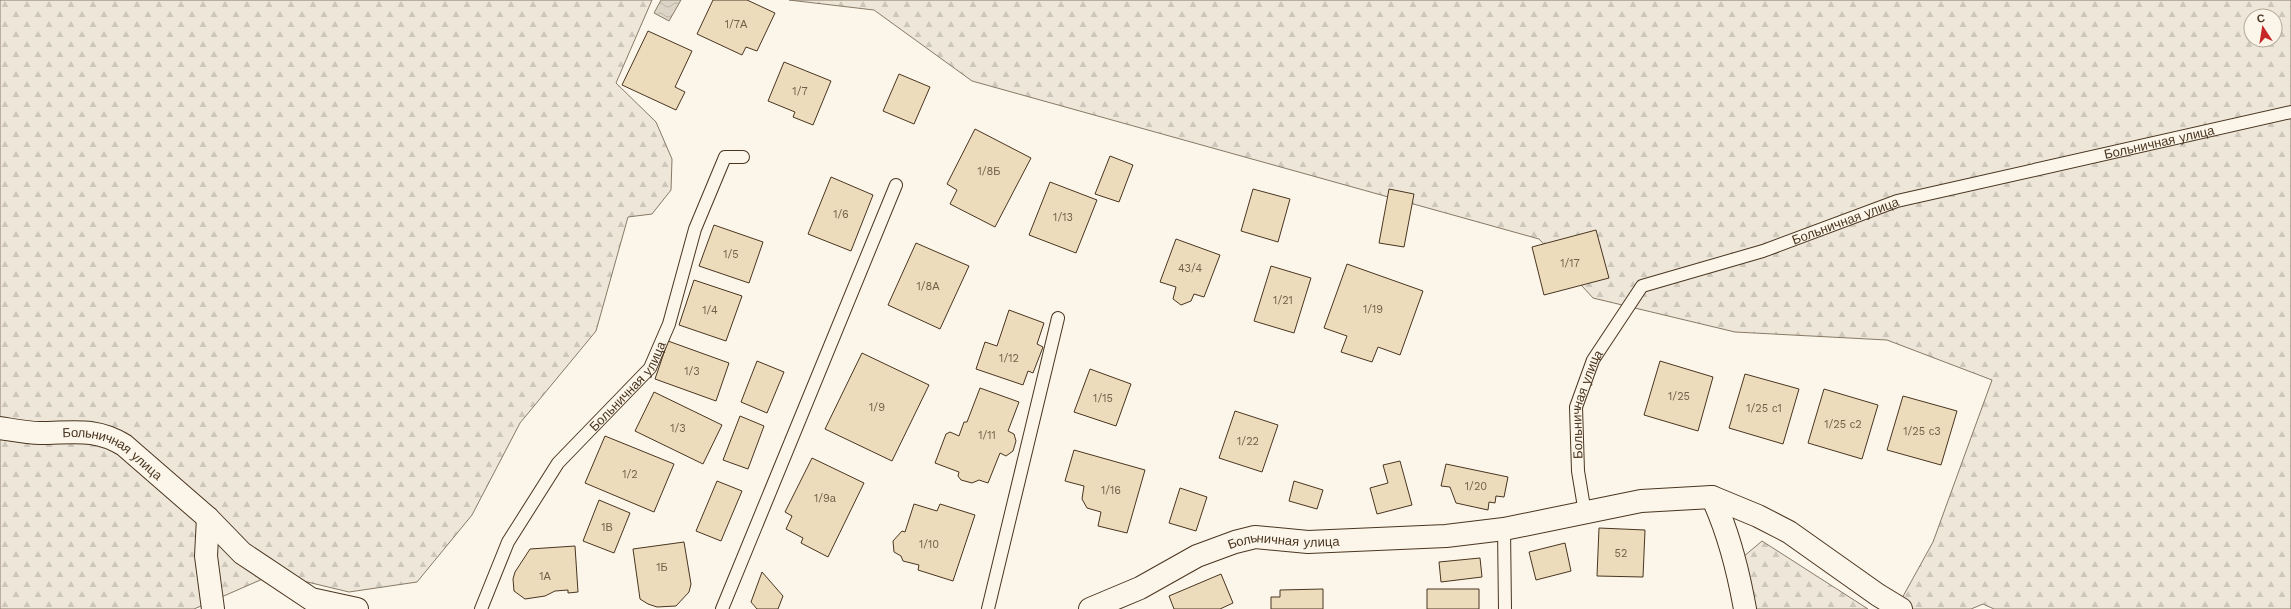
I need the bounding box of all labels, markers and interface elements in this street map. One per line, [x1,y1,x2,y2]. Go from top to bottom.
north arrow [2243,8,2283,48]
text: С [2256,12,2266,26]
house number: 1/7А [725,18,748,31]
house number: 1/7 [792,85,808,98]
street label: Больничная улица [2102,122,2216,162]
house number: 1/8Б [978,165,1000,178]
street label: Больничная улица [1790,193,1901,247]
house number: 1/6 [833,208,849,221]
house number: 1/13 [1053,211,1073,224]
house number: 1/5 [723,248,739,261]
house number: 1/17 [1560,257,1580,270]
house number: 43/4 [1178,262,1202,275]
house number: 1/8А [916,280,940,293]
house number: 1/21 [1273,294,1293,307]
house number: 1/19 [1363,303,1383,316]
house number: 1/4 [702,304,718,317]
street label: Больничная улица [586,338,668,434]
street label: Больничная улица [1569,346,1606,459]
house number: 1/12 [999,352,1019,365]
house number: 1/3 [684,365,700,378]
house number: 1/25 [1668,390,1690,403]
house number: 1/15 [1093,392,1113,405]
house number: 1/9 [869,401,885,414]
house number: 1/25 с1 [1746,402,1782,415]
house number: 1/25 с2 [1824,418,1862,431]
house number: 1/3 [670,422,686,435]
street label: Больничная улица [62,425,166,483]
house number: 1/25 с3 [1903,425,1941,438]
house number: 1/11 [978,429,996,442]
house number: 1/22 [1237,435,1259,448]
house number: 1/2 [622,468,638,481]
house number: 1/20 [1465,480,1487,493]
house number: 1/16 [1101,484,1121,497]
house number: 1/9а [814,492,837,505]
house number: 1В [601,521,613,534]
street label: Больничная улица [1225,529,1340,552]
house number: 1/10 [919,538,939,551]
house number: 52 [1615,547,1627,560]
house number: 1Б [656,561,668,574]
house number: 1А [539,570,551,583]

